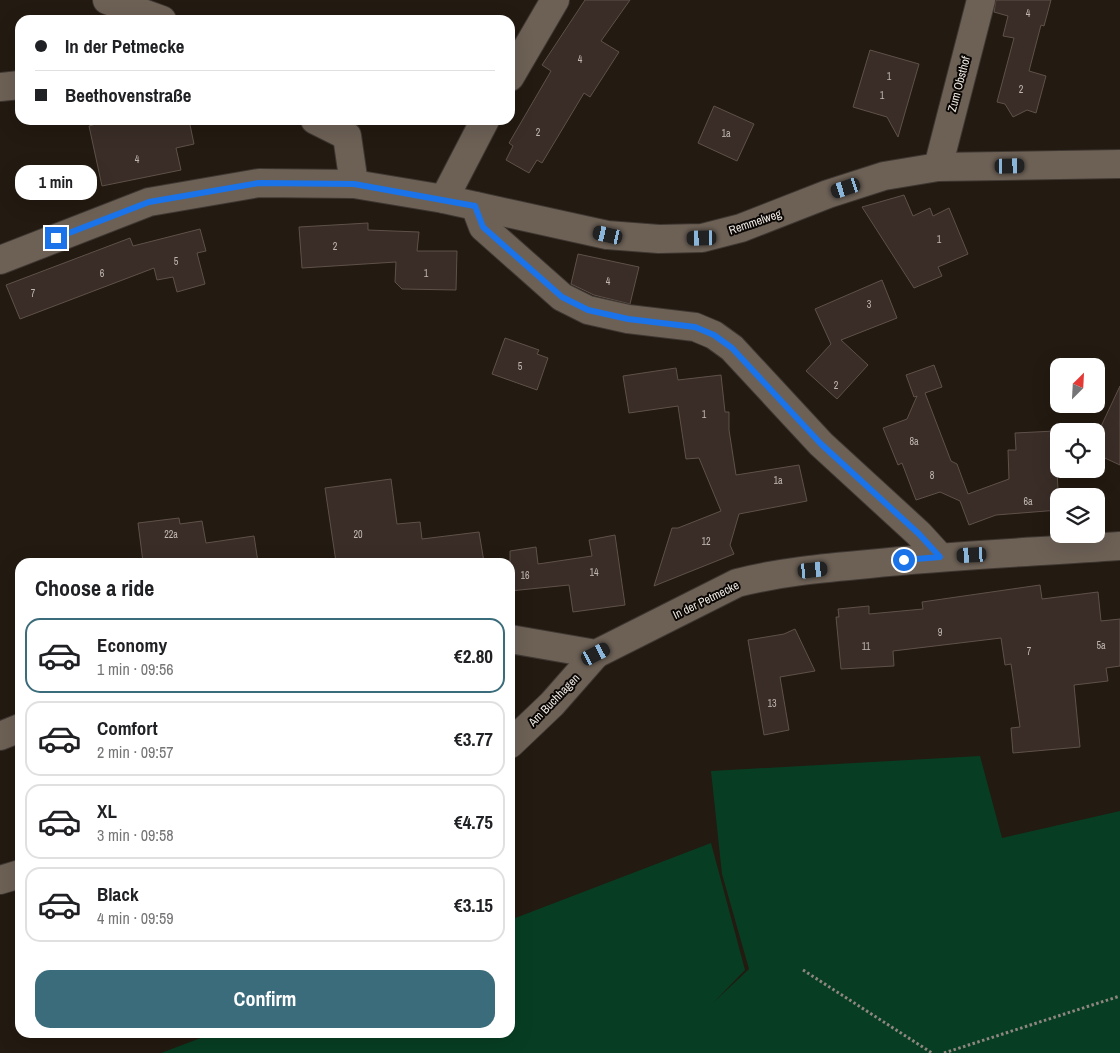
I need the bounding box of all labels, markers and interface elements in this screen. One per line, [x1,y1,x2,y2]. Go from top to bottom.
house number: 4 [1026,7,1031,20]
text: In der Petmecke [65,33,185,59]
house number: 4 [578,53,583,66]
street label: Zum Obsthof [944,54,974,114]
house number: 1 [887,70,892,83]
text: Beethovenstraße [65,82,191,108]
house number: 2 [1019,83,1024,96]
house number: 1 [880,89,885,102]
house number: 2 [536,126,541,139]
house number: 1a [721,127,731,140]
house number: 4 [135,153,140,166]
car [994,158,1025,174]
callout: 1 min [15,166,97,200]
text: 1 min [39,171,73,193]
car [829,176,862,200]
street label: Remmelweg [727,205,784,238]
car [591,224,624,246]
route end [45,227,67,249]
car [686,230,717,246]
house number: 1 [937,233,942,246]
house number: 2 [333,240,338,253]
house number: 5 [174,255,179,268]
house number: 6 [100,267,105,280]
house number: 1 [424,267,429,280]
house number: 4 [606,275,611,288]
house number: 7 [31,287,36,300]
house number: 3 [867,298,872,311]
north arrow [1050,358,1105,412]
map controls [1050,358,1105,543]
house number: 5 [518,360,523,373]
house number: 2 [834,379,839,392]
house number: 1 [702,408,707,421]
button: locate [1050,423,1105,478]
house number: 8a [909,435,919,448]
house number: 8 [930,469,935,482]
house number: 1a [773,474,783,487]
button: layers [1050,488,1105,543]
house number: 6a [1023,495,1033,508]
house number: 22a [164,528,178,541]
house number: 20 [353,528,363,541]
house number: 12 [701,535,711,548]
car [956,547,987,563]
route start [893,549,915,571]
car [797,561,828,579]
house number: 14 [589,566,599,579]
house number: 16 [520,569,530,582]
text: Choose a ride [35,573,154,603]
street label: In der Petmecke [670,577,742,623]
house number: 9 [938,626,943,639]
text: Economy [97,632,167,658]
icon: car [37,633,82,678]
house number: 5a [1096,639,1106,652]
house number: 11 [862,640,871,653]
car [579,641,612,667]
text: €2.80 [454,643,493,669]
house number: 7 [1027,645,1032,658]
text: 1 min · 09:56 [97,658,174,680]
street label: Am Buchhagen [524,670,583,730]
house number: 13 [767,697,777,710]
text: Comfort [97,715,158,741]
icon: car [37,716,82,761]
text: €3.77 [454,726,493,752]
text: 2 min · 09:57 [97,741,174,763]
text: XL [97,798,117,824]
icon: car [37,799,82,844]
text: €4.75 [454,809,493,835]
text: 3 min · 09:58 [97,824,174,846]
text: Black [97,881,139,907]
icon: car [37,882,82,927]
text: €3.15 [454,892,493,918]
text: 4 min · 09:59 [97,907,174,929]
button: Confirm [35,970,495,1028]

